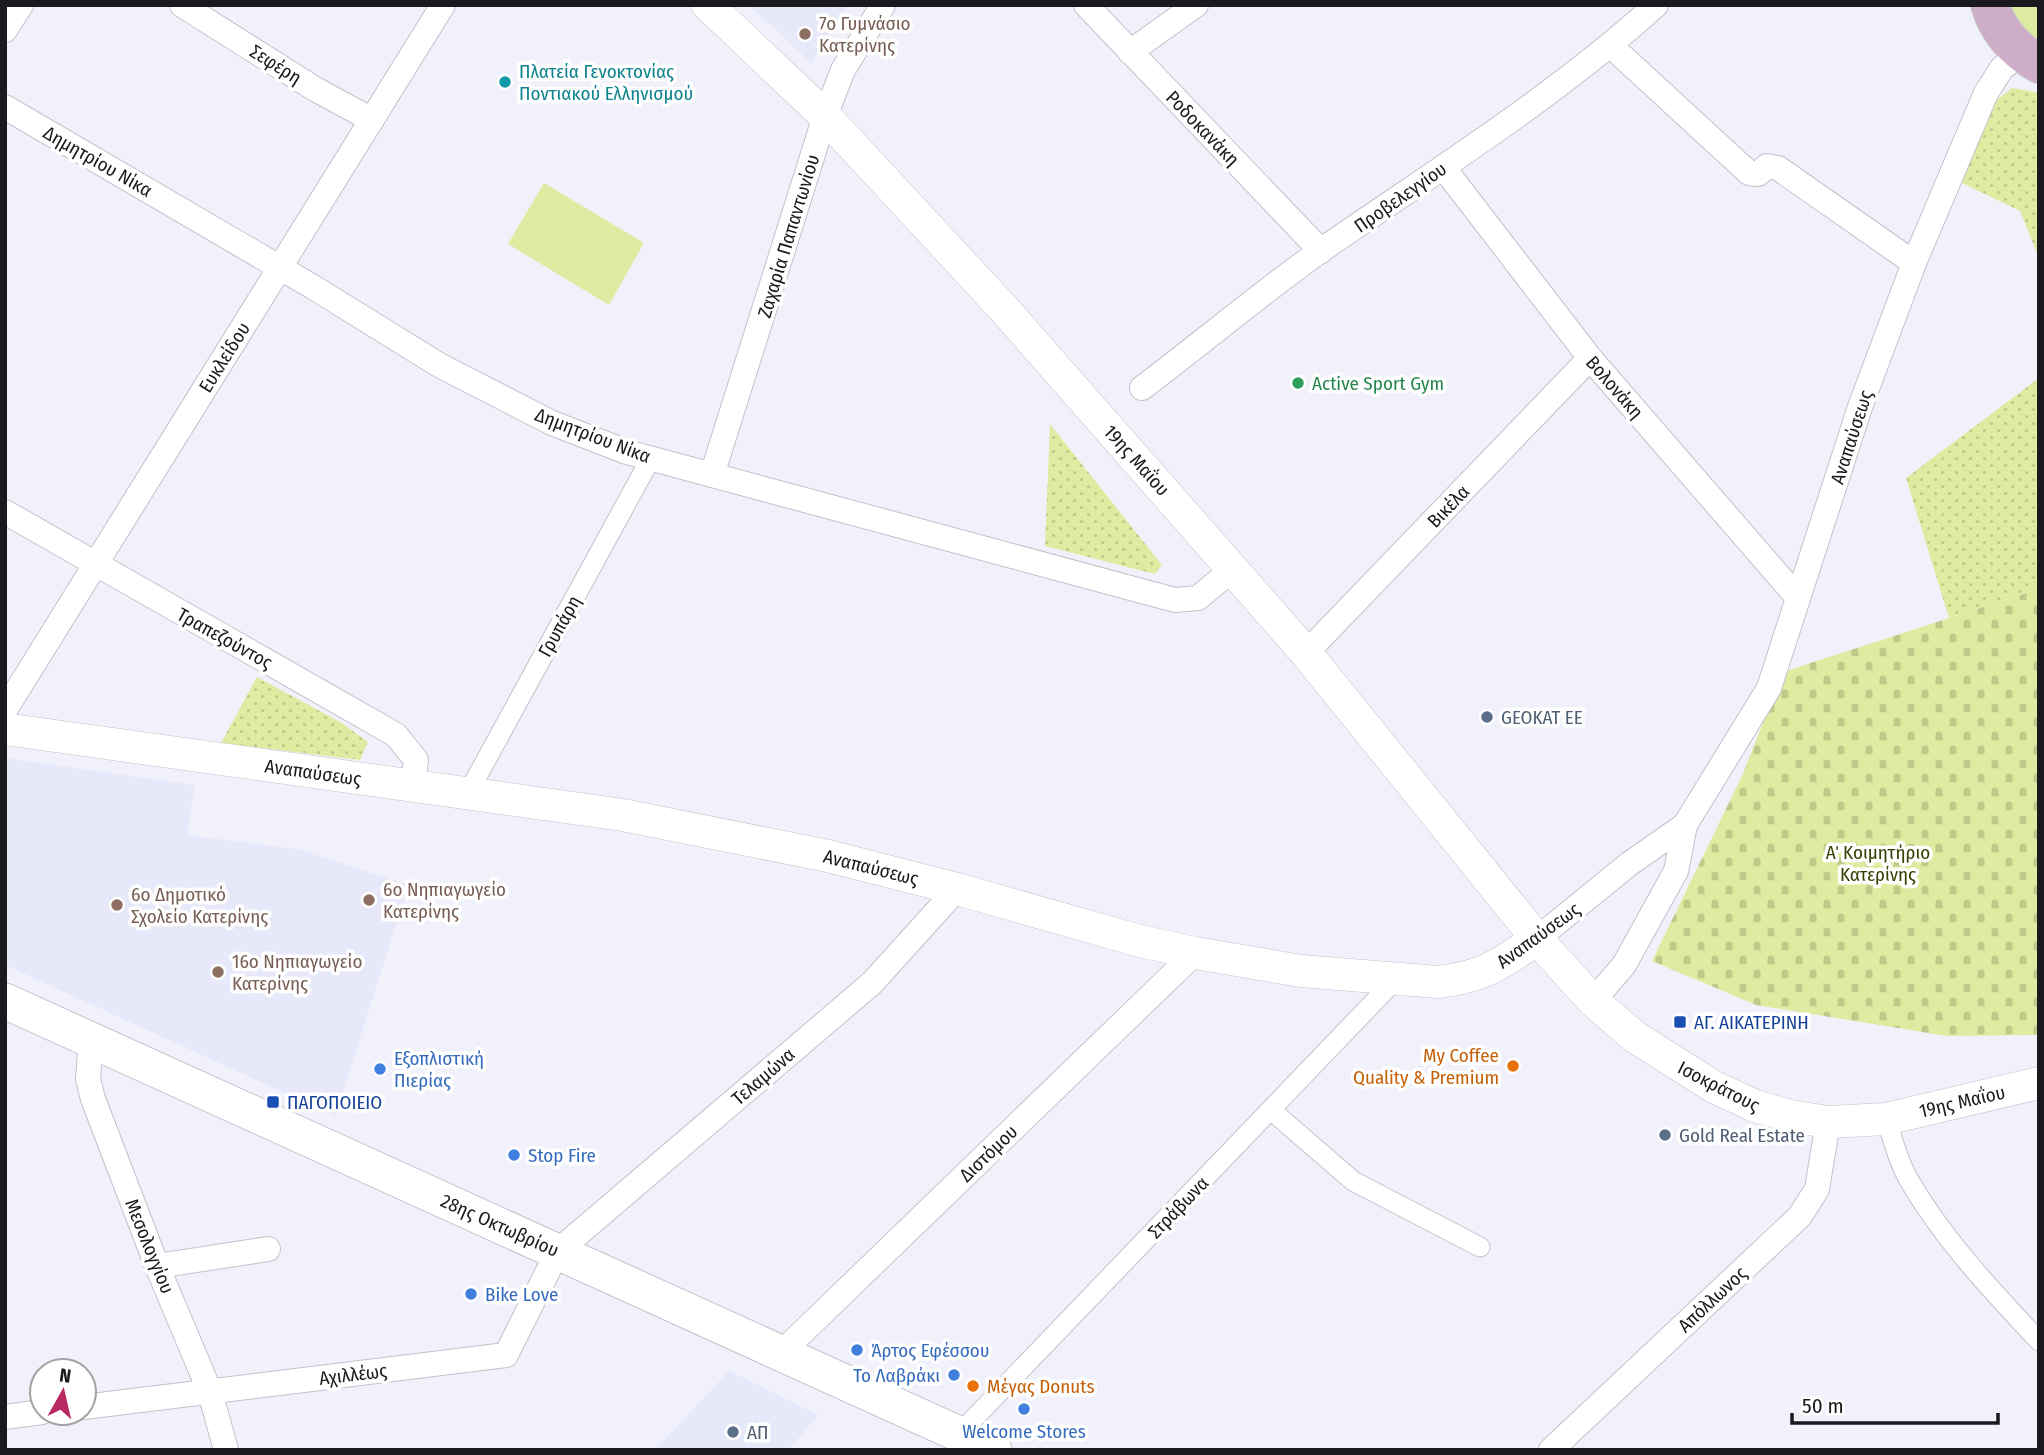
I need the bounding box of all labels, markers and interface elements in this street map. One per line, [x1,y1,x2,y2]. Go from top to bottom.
place label: 7ο Γυμνάσιο Κατερίνης [819,12,910,57]
marker: 7ο Γυμνάσιο Κατερίνης [797,26,813,42]
street label: Σεφέρη [246,40,306,89]
place label: Πλατεία Γενοκτονίας Ποντιακού Ελληνισμού [519,60,693,105]
marker: Πλατεία Γενοκτονίας Ποντιακού Ελληνισμού [497,74,513,90]
street label: Ροδοκανάκη [1161,86,1244,171]
street label: Δημητρίου Νίκα [39,121,156,202]
street label: Ζαχαρία Παπαντωνίου [753,152,824,321]
street label: Προβελεγγίου [1350,157,1451,238]
street label: Ευκλείδου [194,318,255,397]
street label: Βολονάκη [1581,351,1648,423]
place label: Active Sport Gym [1312,372,1444,395]
marker: Active Sport Gym [1290,375,1306,391]
street label: Αναπαύσεως [1826,387,1877,487]
street label: Δημητρίου Νίκα [532,403,654,468]
street label: 19ης Μαΐου [1099,420,1174,501]
street label: Βικέλα [1422,480,1474,533]
street label: Γρυπάρη [533,592,586,661]
street label: Τραπεζούντος [173,603,276,674]
place label: GEOKAT EE [1501,706,1583,729]
marker: GEOKAT EE [1479,709,1495,725]
street label: Αναπαύσεως [263,754,363,791]
park label: Α΄ Κοιμητήριο Κατερίνης [1826,841,1930,886]
street label: Αναπαύσεως [821,845,921,890]
place label: 6ο Νηπιαγωγείο Κατερίνης [383,878,506,923]
place label: 6ο Δημοτικό Σχολείο Κατερίνης [131,883,268,928]
marker: 6ο Νηπιαγωγείο Κατερίνης [361,892,377,908]
marker: 6ο Δημοτικό Σχολείο Κατερίνης [109,897,125,913]
street label: Αναπαύσεως [1492,898,1584,973]
place label: 16ο Νηπιαγωγείο Κατερίνης [232,950,362,995]
marker: 16ο Νηπιαγωγείο Κατερίνης [210,964,226,980]
place label: ΑΓ. ΑΙΚΑΤΕΡΙΝΗ [1694,1011,1809,1034]
marker: ΑΓ. ΑΙΚΑΤΕΡΙΝΗ [1672,1014,1688,1030]
street label: Τελαμώνα [727,1043,800,1110]
place label: My Coffee Quality & Premium [1353,1044,1499,1089]
place label: Εξοπλιστική Πιερίας [394,1047,484,1092]
street label: Ισοκράτους [1674,1056,1764,1117]
marker: My Coffee Quality & Premium [1505,1058,1521,1074]
marker: Εξοπλιστική Πιερίας [372,1061,388,1077]
street label: 19ης Μαΐου [1917,1080,2007,1123]
place label: ΠΑΓΟΠΟΙΕΙΟ [287,1091,382,1114]
marker: ΠΑΓΟΠΟΙΕΙΟ [265,1094,281,1110]
street label: Διστόμου [954,1120,1022,1187]
place label: Gold Real Estate [1679,1124,1805,1147]
marker: Gold Real Estate [1657,1127,1673,1143]
place label: Stop Fire [528,1144,596,1167]
marker: Stop Fire [506,1147,522,1163]
street label: Στράβωνα [1143,1172,1213,1243]
street label: 28ης Οκτωβρίου [437,1189,562,1262]
street label: Μεσολογγίου [120,1195,179,1297]
street label: Απόλλωνος [1673,1262,1752,1337]
place label: Bike Love [485,1283,558,1306]
marker: Bike Love [463,1286,479,1302]
place label: Άρτος Εφέσσου [871,1339,990,1362]
marker: Άρτος Εφέσσου [849,1342,865,1358]
north arrow [28,1357,98,1427]
street label: Αχιλλέως [318,1359,388,1390]
text: N [58,1363,73,1388]
place label: Το Λαβράκι [853,1364,940,1387]
marker: Το Λαβράκι [946,1367,962,1383]
place label: Μέγας Donuts [987,1375,1095,1398]
marker: Μέγας Donuts [965,1378,981,1394]
scale bar [1792,1382,1998,1426]
text: 50 m [1802,1393,1844,1419]
marker: Welcome Stores [1016,1401,1032,1417]
place label: Welcome Stores [962,1420,1086,1443]
place label: ΑΠ [747,1421,768,1444]
marker: ΑΠ [725,1424,741,1440]

